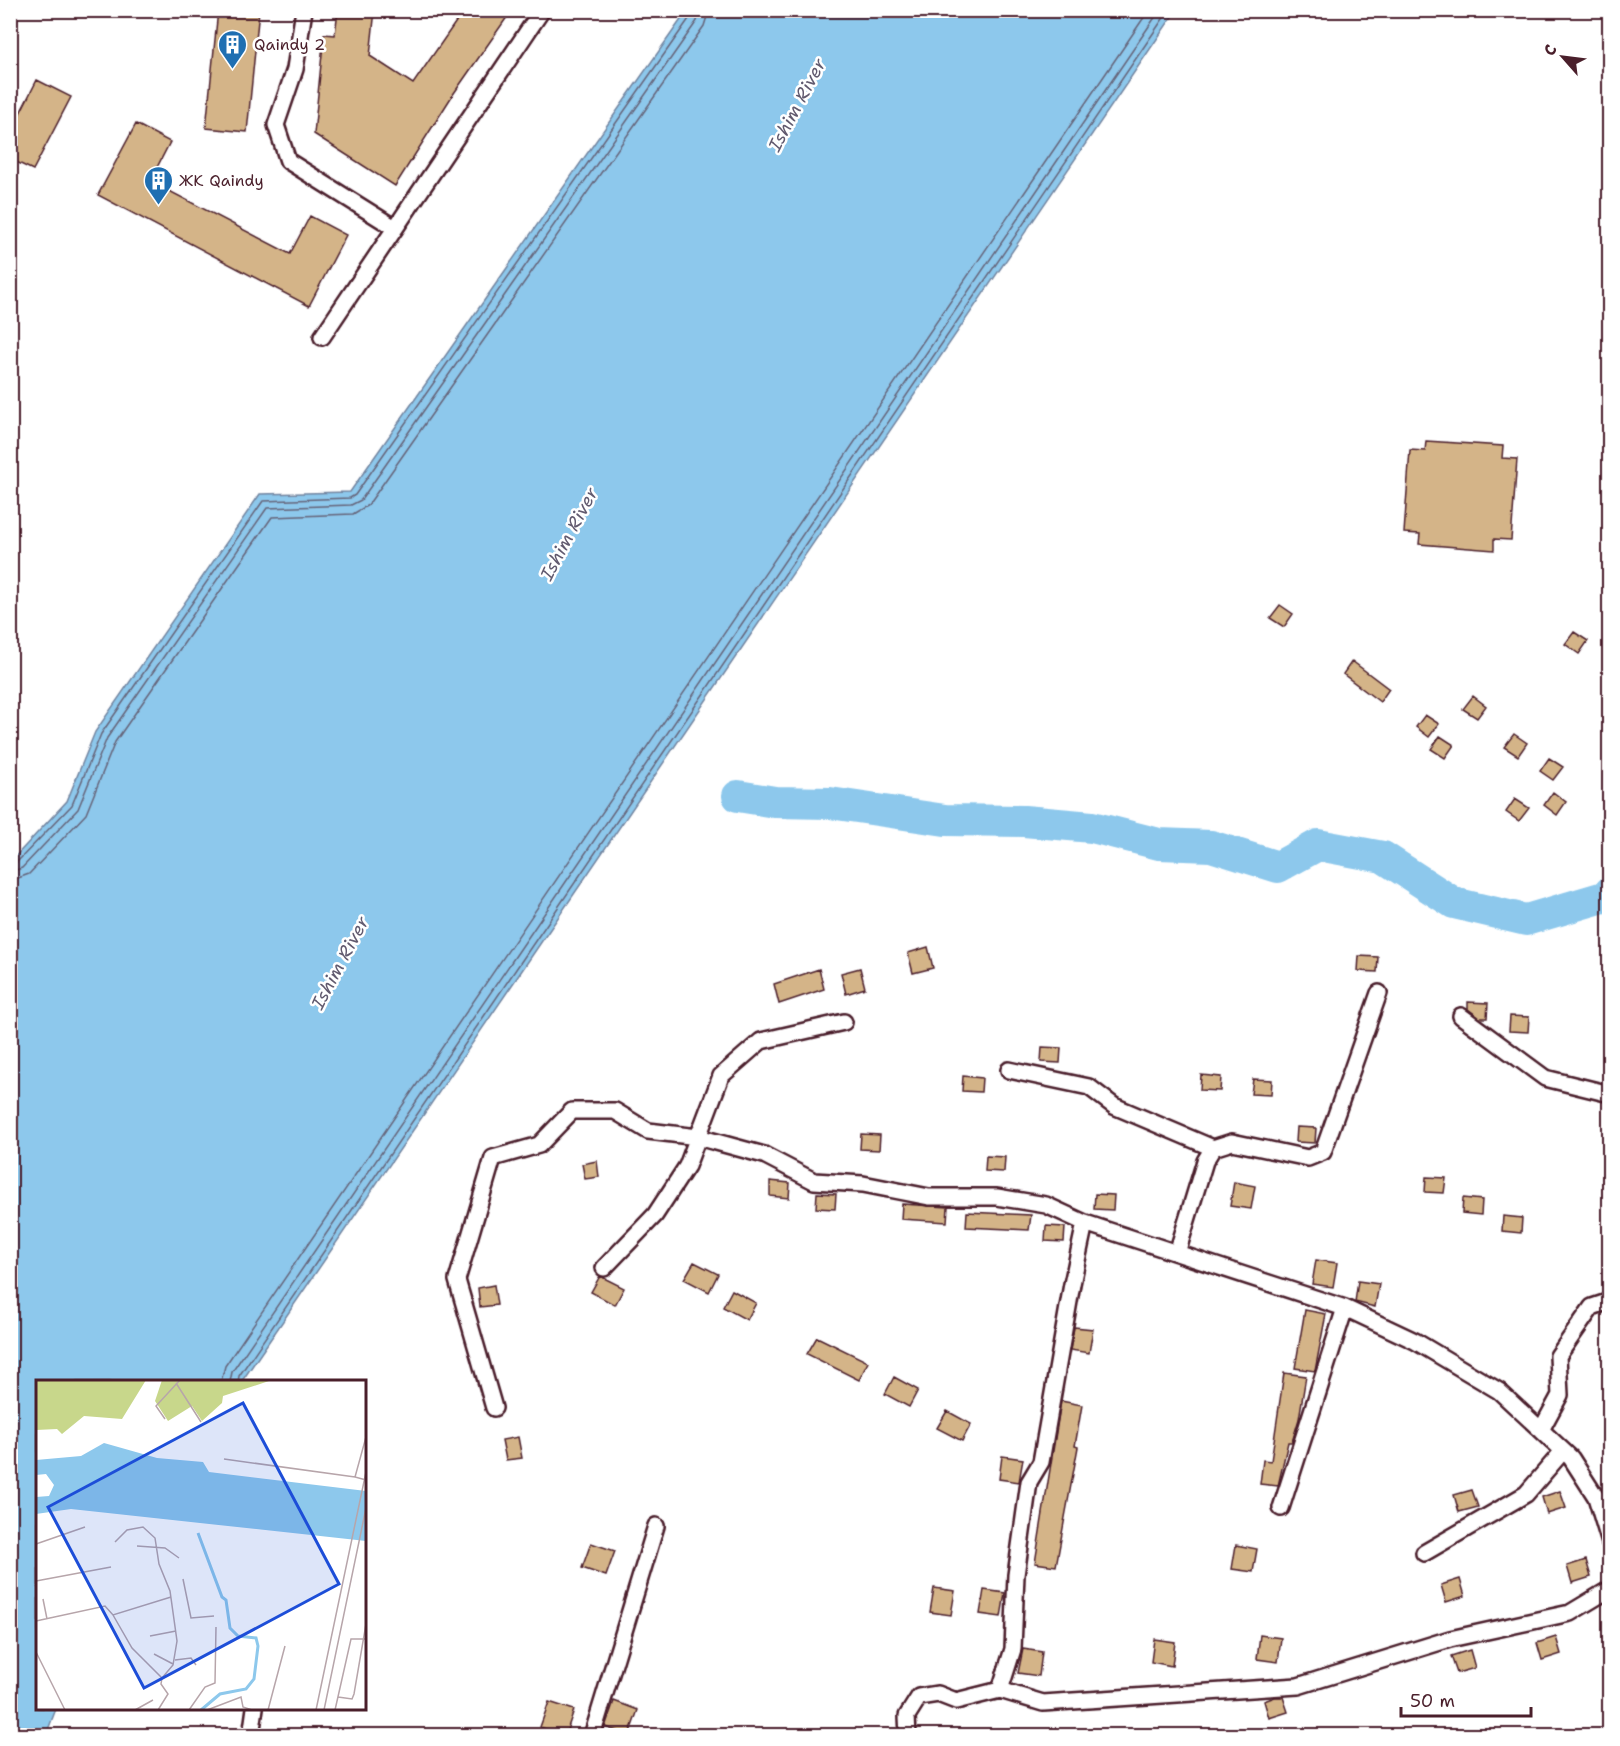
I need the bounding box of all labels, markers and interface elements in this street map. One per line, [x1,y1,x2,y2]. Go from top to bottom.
north arrow [1533,27,1593,87]
building icon: Qaindy 2 [217,28,249,70]
place label: Qaindy 2 [254,34,325,55]
text: С [1539,41,1562,59]
water label: Ishim River [762,54,832,157]
building icon: ЖК Qaindy [142,164,174,206]
place label: ЖК Qaindy [179,170,264,191]
water label: Ishim River [534,483,604,586]
water label: Ishim River [305,912,375,1015]
inset map [36,1380,366,1710]
scale bar [1401,1680,1532,1718]
text: 50 m [1410,1689,1455,1713]

